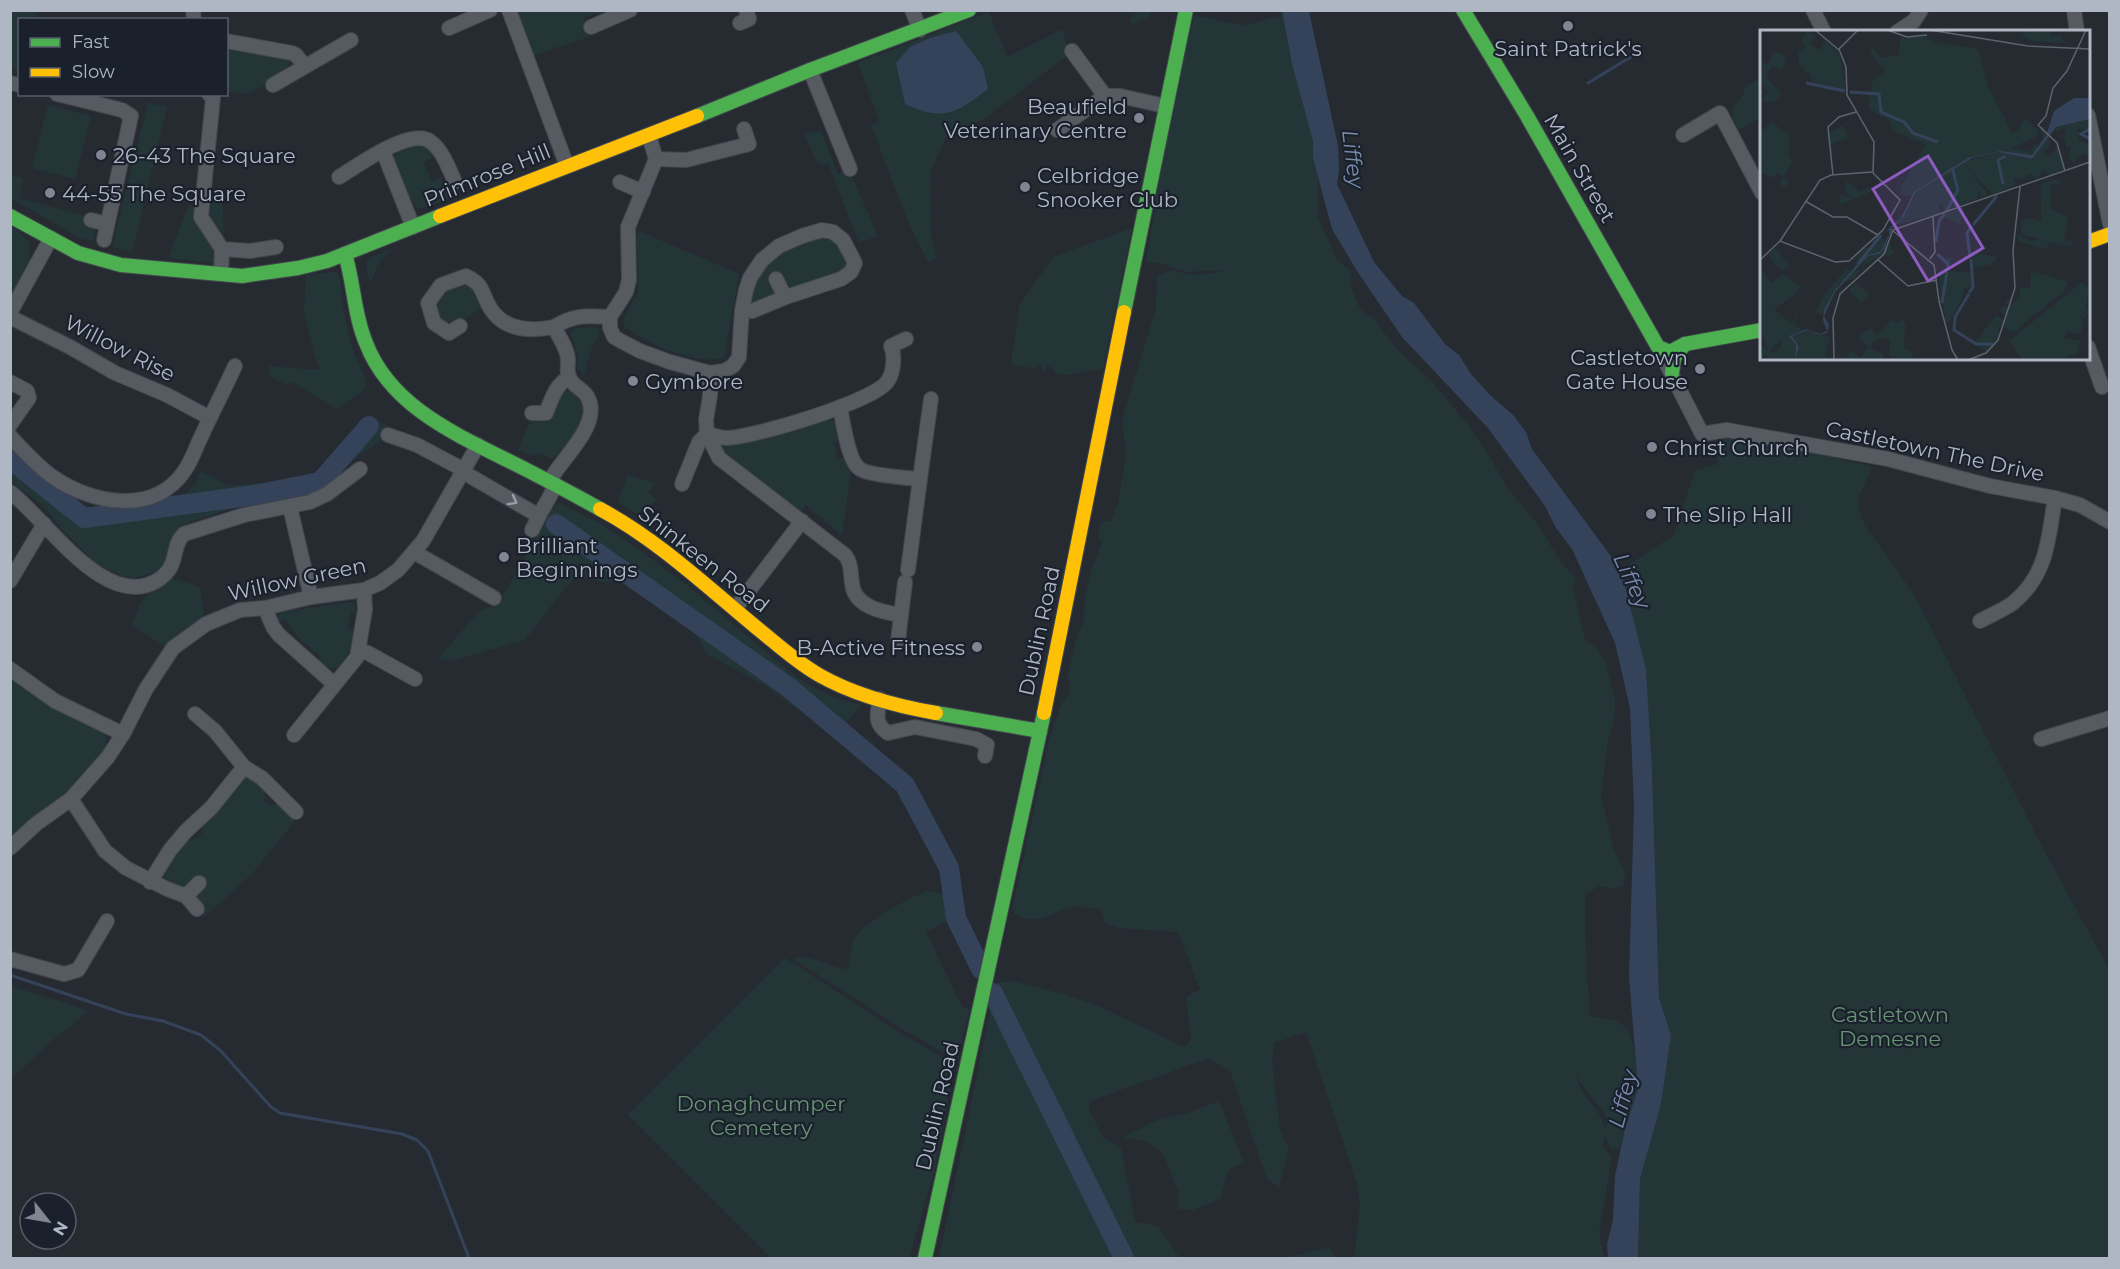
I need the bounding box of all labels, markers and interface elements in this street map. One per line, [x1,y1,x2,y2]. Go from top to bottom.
legend [18,18,228,96]
marker: Saint Patrick's [1561,19,1575,33]
inset map [1760,30,2090,360]
text: Fast [72,31,110,53]
place label: Saint Patrick's [1494,36,1642,61]
text: Slow [72,61,115,83]
place label: Beaufield Veterinary Centre [944,94,1127,143]
street label: Main Street [1539,109,1621,227]
marker: Beaufield Veterinary Centre [1132,111,1146,125]
water label: Liffey [1336,128,1370,192]
street label: Primrose Hill [420,138,554,212]
place label: 26-43 The Square [113,143,296,168]
marker: 26-43 The Square [94,148,108,162]
place label: Celbridge Snooker Club [1037,163,1178,212]
marker: Celbridge Snooker Club [1018,180,1032,194]
place label: 44-55 The Square [62,181,246,206]
marker: 44-55 The Square [43,186,57,200]
street label: Willow Rise [61,310,179,386]
place label: Castletown Gate House [1566,345,1688,394]
marker: Castletown Gate House [1693,362,1707,376]
place label: Gymbore [645,369,743,394]
marker: Gymbore [626,374,640,388]
street label: Castletown The Drive [1823,416,2047,486]
place label: Christ Church [1664,435,1808,460]
marker: Christ Church [1645,440,1659,454]
one-way arrow [507,494,518,505]
street label: Shinkeen Road [634,500,774,618]
place label: The Slip Hall [1663,502,1792,527]
marker: The Slip Hall [1644,507,1658,521]
place label: Brilliant Beginnings [516,533,637,582]
water label: Liffey [1607,549,1658,615]
marker: Brilliant Beginnings [497,550,511,564]
street label: Willow Green [226,552,368,606]
street label: Dublin Road [1013,564,1065,698]
place label: B-Active Fitness [796,635,965,660]
marker: B-Active Fitness [970,640,984,654]
park label: Castletown Demesne [1831,1002,1949,1051]
street label: Dublin Road [910,1039,964,1173]
water label: Liffey [1602,1065,1644,1131]
park label: Donaghcumper Cemetery [676,1091,846,1140]
north arrow [18,1191,78,1251]
text: N [49,1218,72,1239]

